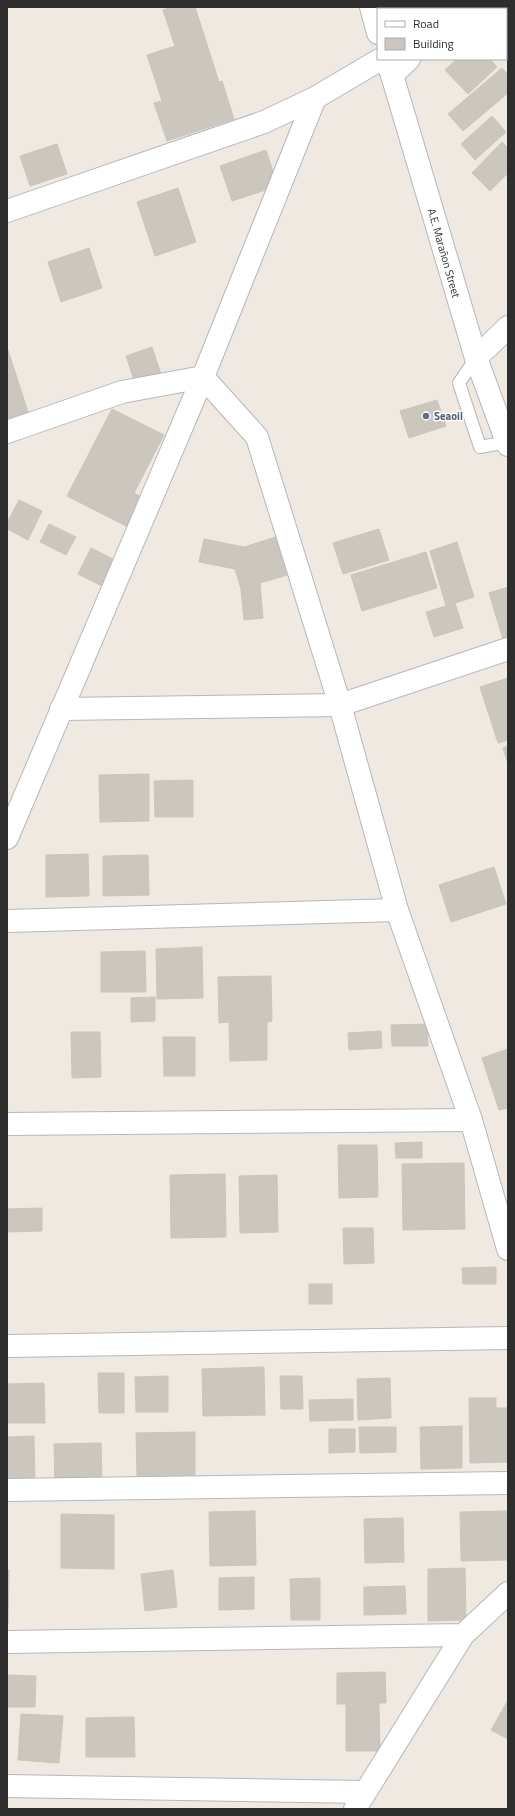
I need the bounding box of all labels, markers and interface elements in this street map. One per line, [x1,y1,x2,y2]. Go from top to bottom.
legend [377,8,507,60]
text: Road [413,14,439,33]
text: Building [413,34,454,53]
street label: A.E. Marañon Street [424,206,464,300]
place label: Seaoil [434,408,463,424]
marker: Seaoil [421,411,431,421]

